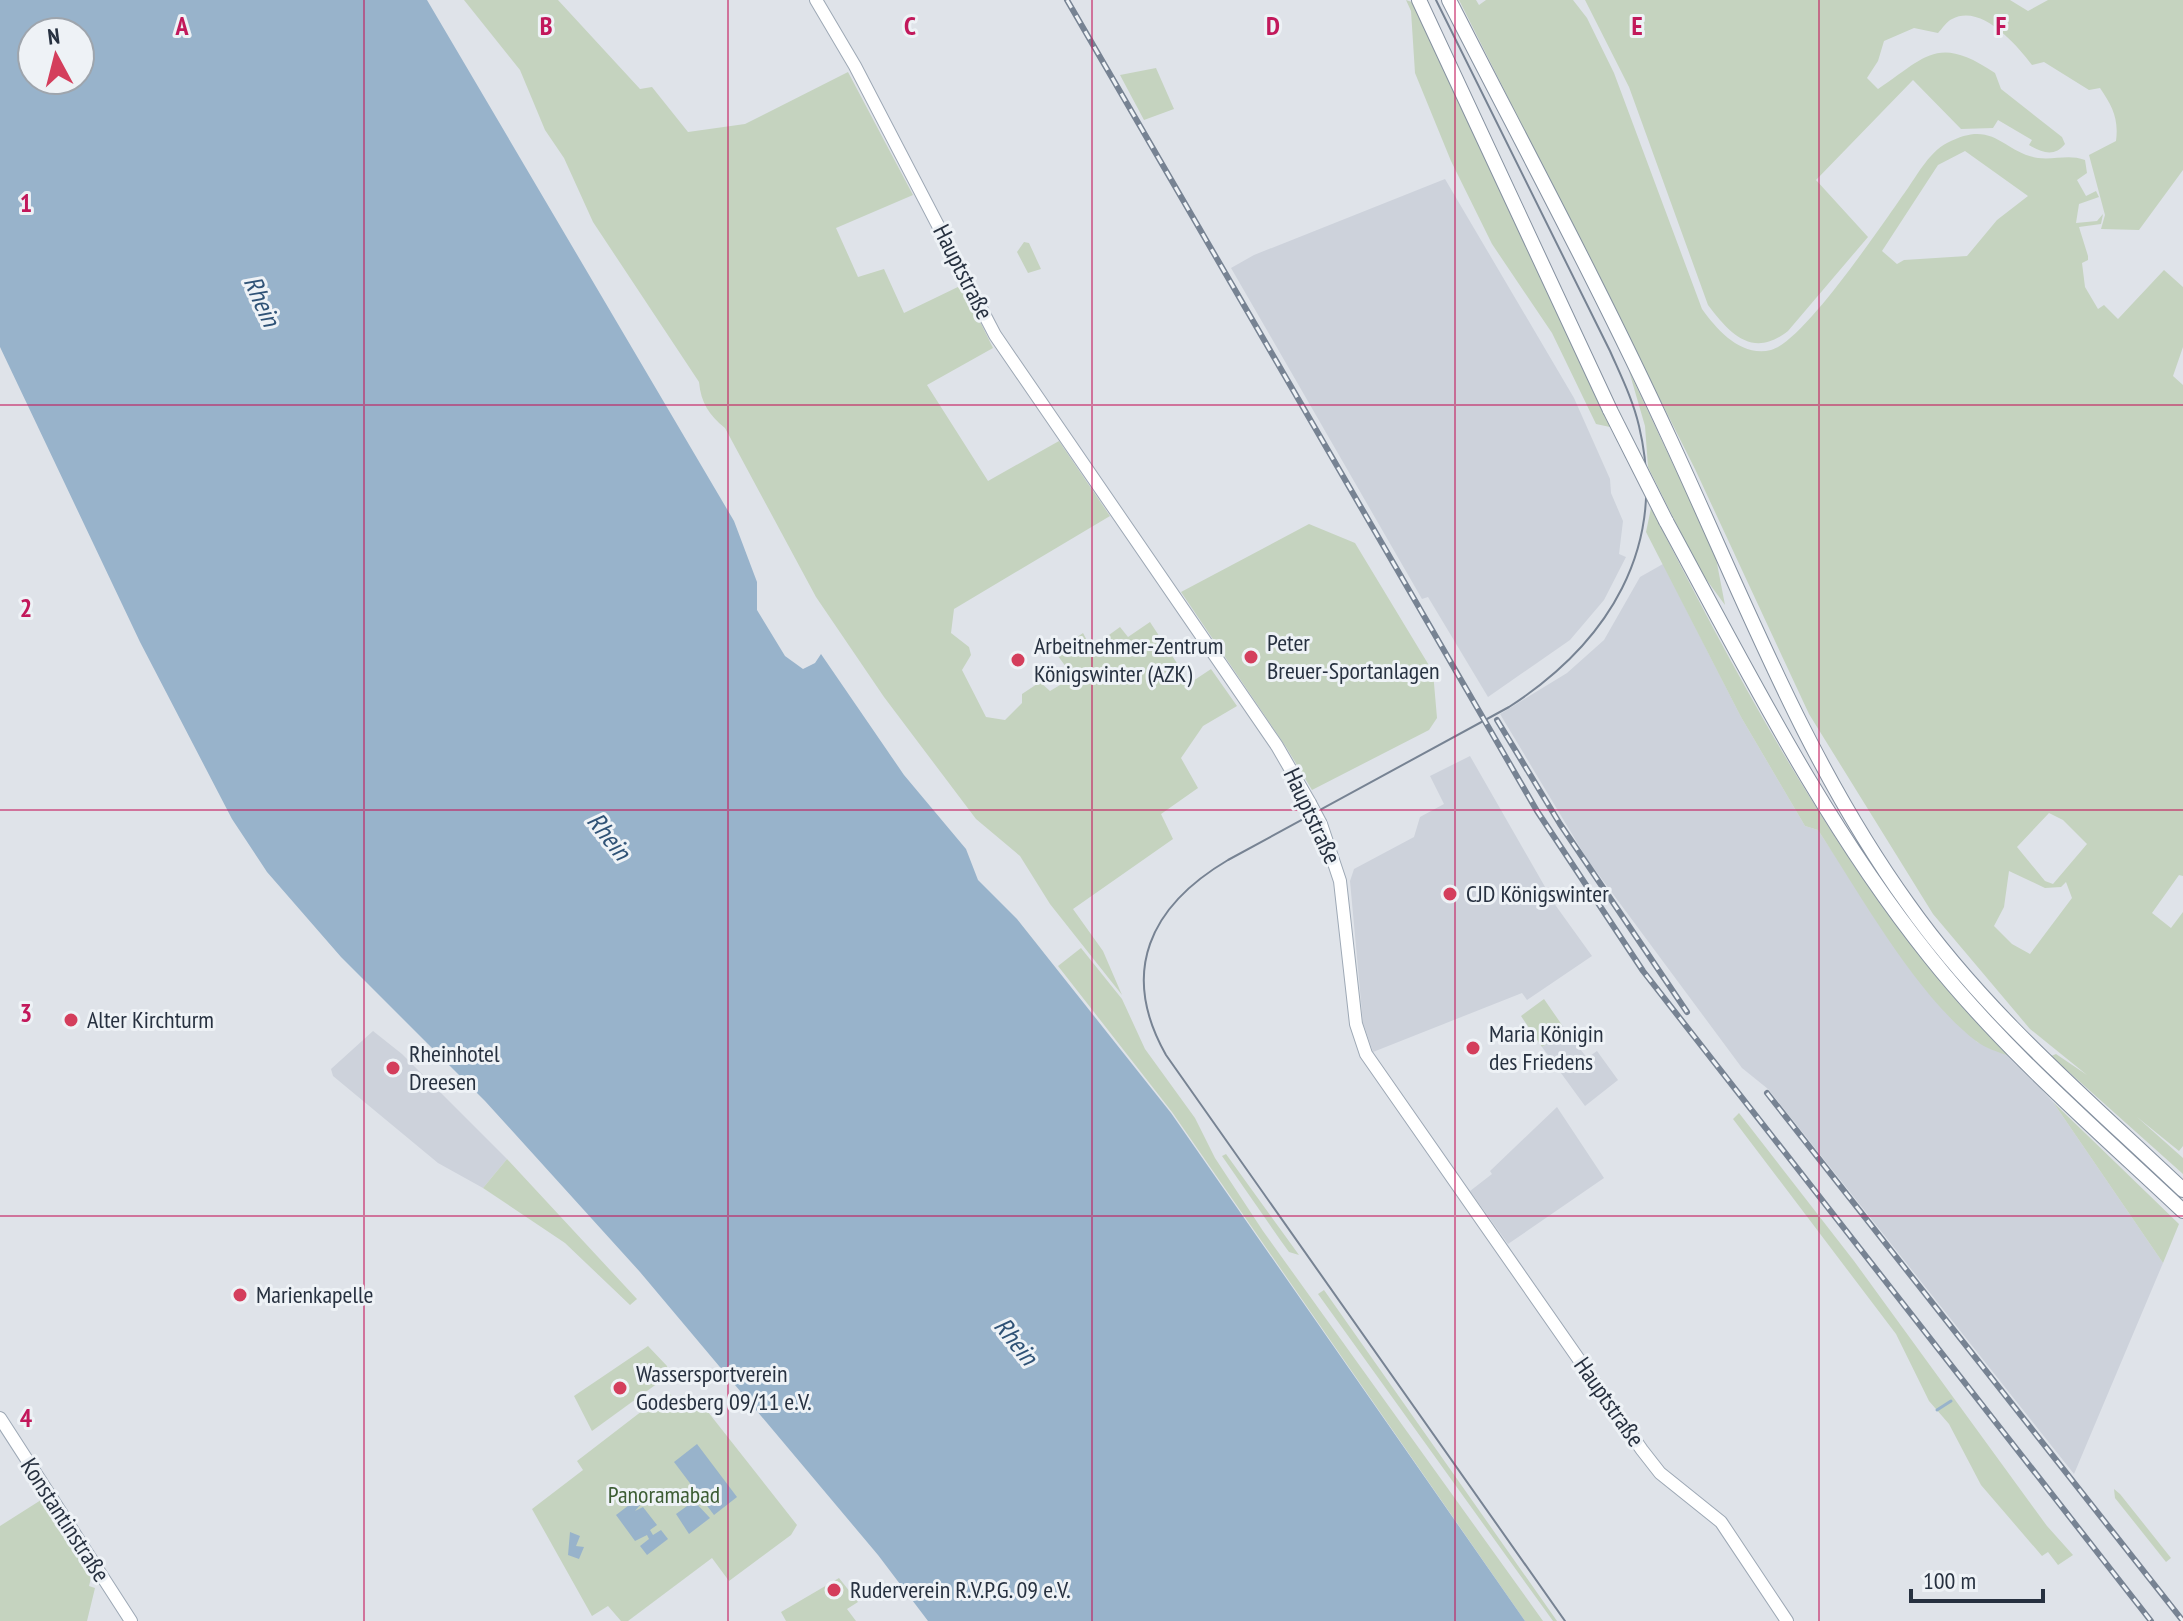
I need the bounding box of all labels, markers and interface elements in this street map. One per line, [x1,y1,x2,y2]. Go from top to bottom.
text: A [174,9,189,42]
text: B [540,9,553,42]
text: C [904,9,916,42]
text: D [1266,9,1280,42]
text: E [1631,9,1643,42]
text: F [1996,9,2007,42]
north arrow [16,16,96,96]
text: N [46,22,61,51]
text: 1 [20,186,32,219]
street label: Hauptstraße [926,219,1001,324]
water label: Rhein [237,270,289,333]
text: 2 [20,591,32,624]
place label: Peter Breuer-Sportanlagen [1267,627,1440,686]
place label: Arbeitnehmer-Zentrum Königswinter (AZK) [1034,630,1223,689]
marker: Peter Breuer-Sportanlagen [1242,648,1260,666]
marker: Arbeitnehmer-Zentrum Königswinter (AZK) [1009,651,1027,669]
street label: Hauptstraße [1277,763,1348,869]
water label: Rhein [580,805,639,867]
place label: CJD Königswinter [1466,878,1609,909]
marker: CJD Königswinter [1441,885,1459,903]
text: 3 [20,996,32,1029]
place label: Alter Kirchturm [87,1004,214,1035]
marker: Alter Kirchturm [62,1011,80,1029]
place label: Maria Königin des Friedens [1489,1018,1603,1077]
place label: Rheinhotel Dreesen [409,1038,500,1097]
marker: Maria Königin des Friedens [1464,1039,1482,1057]
marker: Rheinhotel Dreesen [384,1059,402,1077]
place label: Marienkapelle [256,1279,373,1310]
marker: Marienkapelle [231,1286,249,1304]
water label: Rhein [987,1310,1046,1372]
street label: Hauptstraße [1567,1351,1651,1453]
place label: Wassersportverein Godesberg 09/11 e.V. [636,1358,812,1417]
marker: Wassersportverein Godesberg 09/11 e.V. [611,1379,629,1397]
text: 4 [20,1401,33,1434]
street label: Konstantinstraße [14,1452,117,1588]
park label: Panoramabad [608,1479,720,1510]
scale bar [1911,1553,2043,1603]
text: 100 m [1923,1565,1976,1596]
place label: Ruderverein R.V.P.G. 09 e.V. [850,1574,1070,1605]
marker: Ruderverein R.V.P.G. 09 e.V. [825,1581,843,1599]

